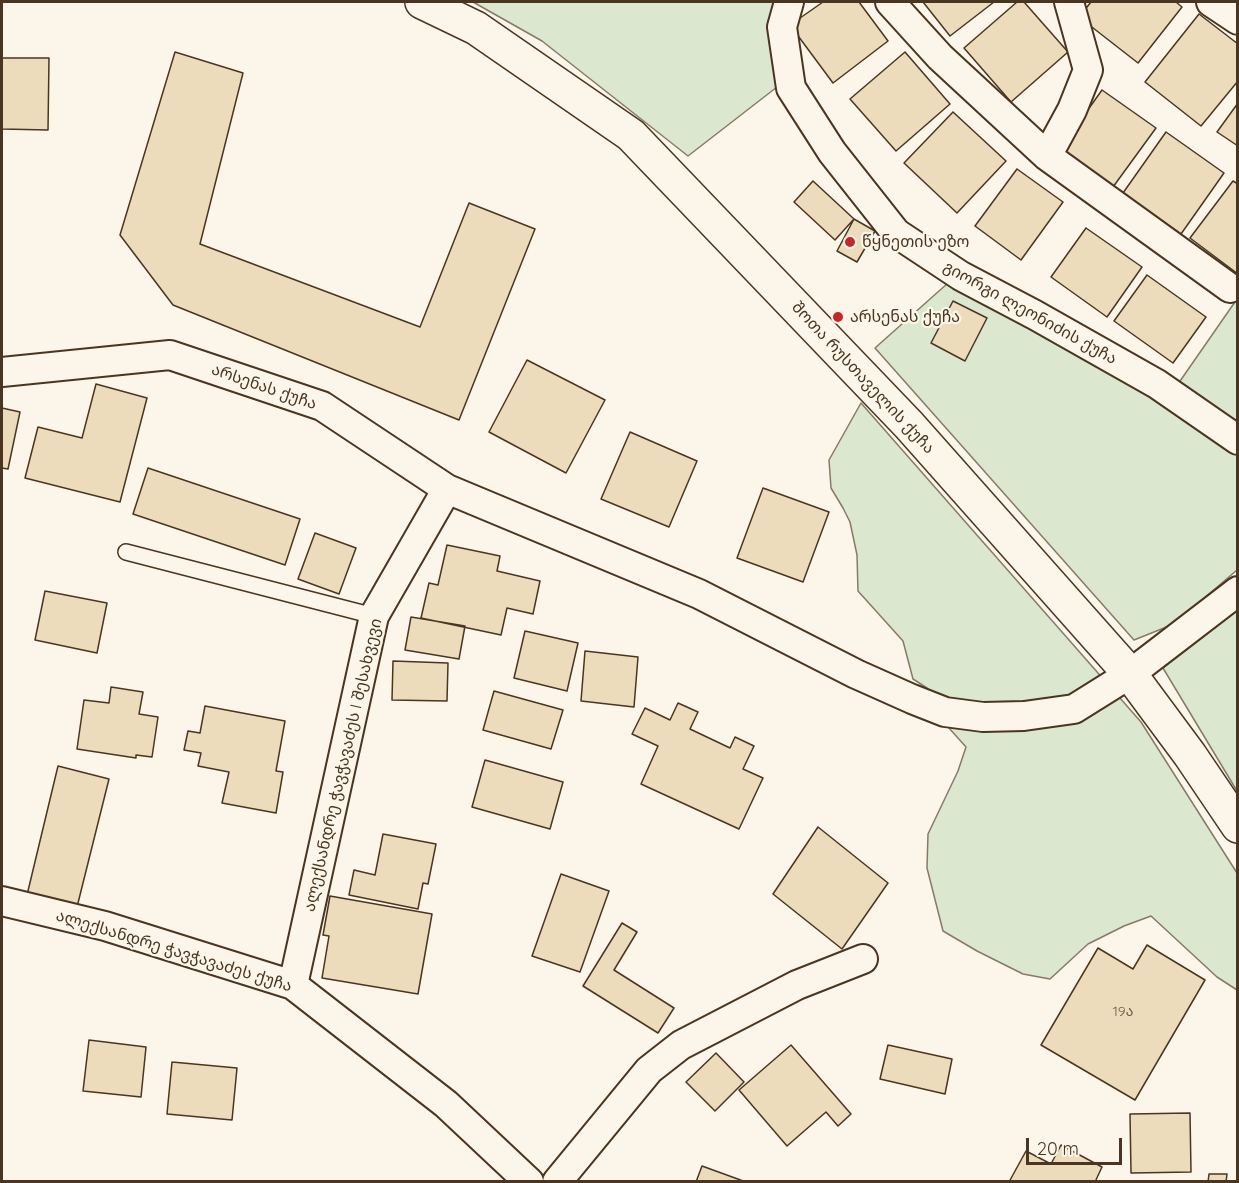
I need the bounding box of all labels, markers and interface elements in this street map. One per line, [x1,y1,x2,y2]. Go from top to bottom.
place label: წყნეთის ეზო [862,232,969,252]
marker: წყნეთის ეზო [843,235,857,249]
street label: გიორგი ლეონიძის ქუჩა [940,257,1120,369]
street label: შოთა რუსთაველის ქუჩა [787,298,939,458]
place label: არსენას ქუჩა [850,307,960,327]
marker: არსენას ქუჩა [831,310,845,324]
street label: არსენას ქუჩა [209,360,319,414]
street label: ალექსანდრე ჭავჭავაძეს I შესახვევი [300,617,386,913]
street label: ალექსანდრე ჭავჭავაძეს ქუჩა [54,906,294,996]
house number: 19ა [1113,1004,1133,1020]
scale bar [1029,1126,1125,1164]
text: 20 m [1037,1137,1079,1160]

